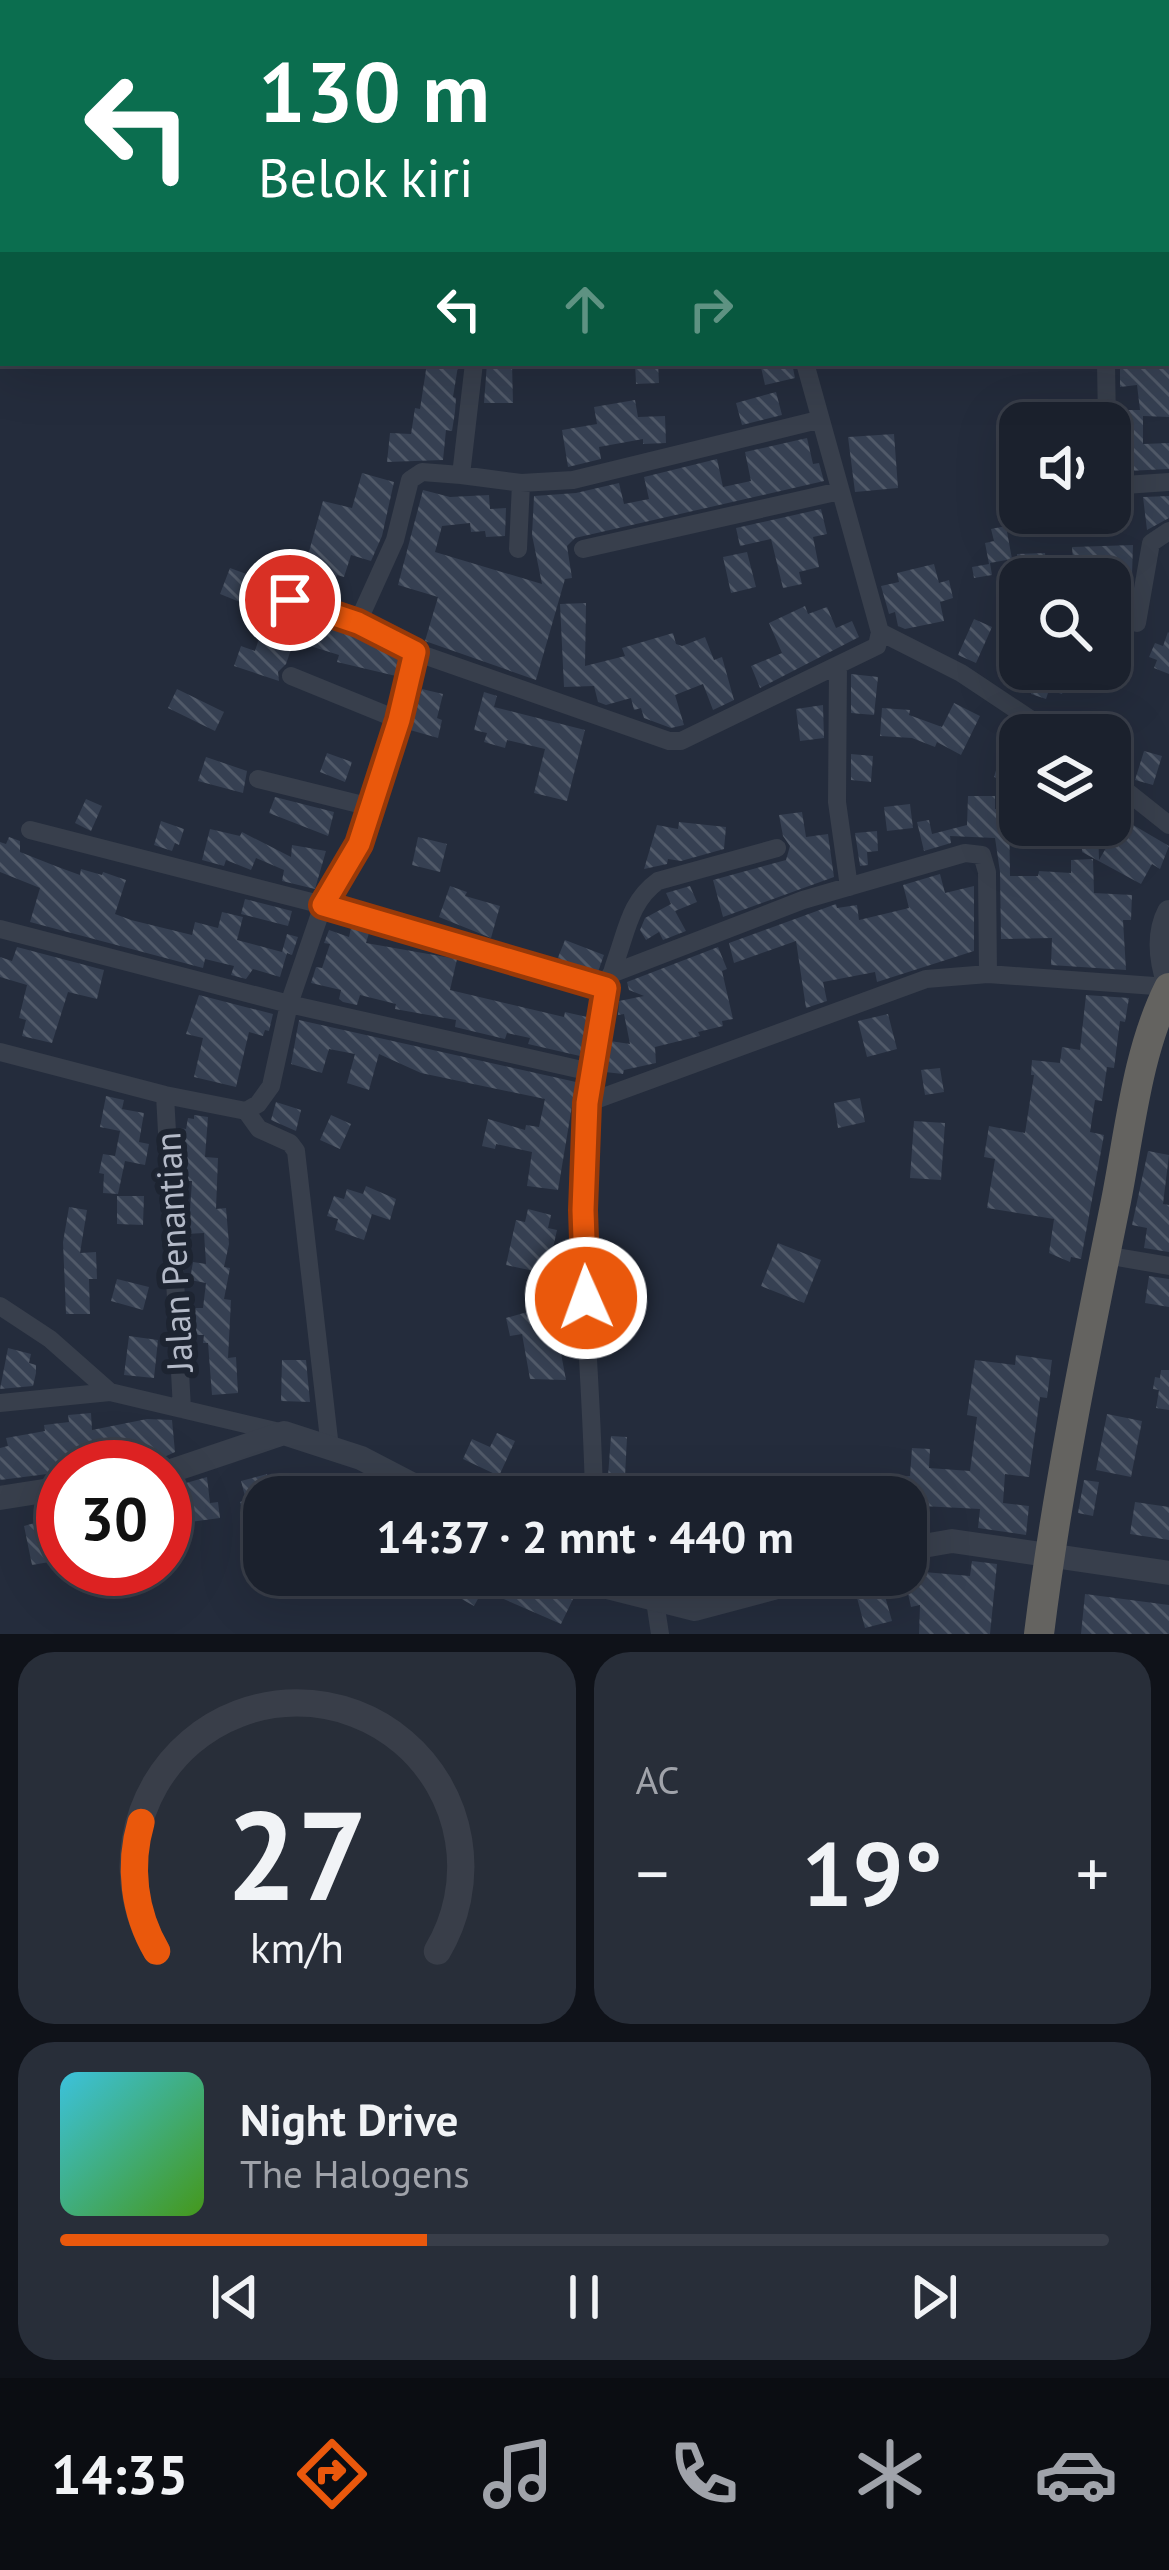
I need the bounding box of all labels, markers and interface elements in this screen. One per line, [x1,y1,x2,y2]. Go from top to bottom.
text: 130 m [258,36,490,145]
icon: left [60,48,216,204]
text: Belok kiri [258,142,474,212]
icon: left [426,276,492,342]
icon: ahead [552,276,618,342]
icon: right [678,276,744,342]
map controls [999,402,1131,846]
button: sound [999,402,1131,534]
pin [239,549,341,651]
button: search [999,558,1131,690]
icon: arrive [257,567,323,633]
button: layers [999,714,1131,846]
street label: Jalan Penantian [143,1131,203,1375]
position arrow [523,1235,649,1361]
speed limit sign: 30 [36,1440,192,1596]
text: 14:37 · 2 mnt · 440 m [376,1507,794,1565]
text: AC [636,1754,680,1805]
text: 27 [226,1773,368,1934]
text: 19° [802,1814,943,1931]
text: − [636,1830,669,1915]
text: + [1076,1830,1109,1915]
text: km/h [250,1919,344,1975]
text: Night Drive [240,2090,458,2148]
text: The Halogens [240,2148,470,2199]
icon: previous [202,2264,268,2330]
icon: pause [551,2264,617,2330]
icon: next [901,2264,967,2330]
icon: directions [290,2432,374,2516]
icon: music [476,2432,560,2516]
icon: phone [662,2432,746,2516]
icon: climate [848,2432,932,2516]
icon: car [1034,2432,1118,2516]
text: 14:35 [51,2439,188,2509]

